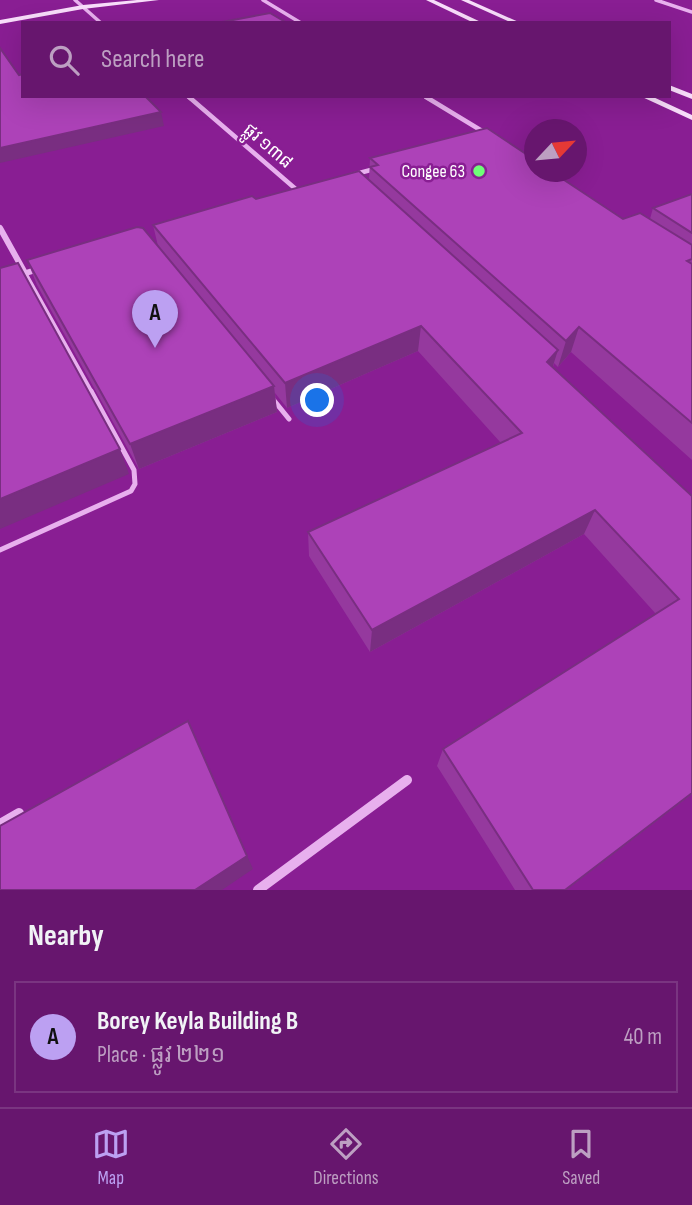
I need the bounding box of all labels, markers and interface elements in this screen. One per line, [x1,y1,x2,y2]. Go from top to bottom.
search box [21,21,671,98]
icon: search [45,41,83,79]
text: Search here [101,44,204,75]
street label: ផ្លូវ ១៣៨ [236,119,297,177]
north arrow [524,119,587,182]
place label: Congee 63 [401,161,465,182]
marker: Congee 63 [471,163,487,179]
pin: A [132,290,178,348]
your location [300,383,334,417]
text: Nearby [28,918,104,954]
text: Borey Keyla Building B [97,1006,298,1037]
text: A [48,1023,58,1051]
text: 40 m [624,1023,662,1051]
text: Place · ផ្លូវ ២២១ [97,1041,225,1069]
tab: Map [92,1125,130,1190]
tab: Directions [313,1125,379,1190]
tab: Saved [562,1125,600,1190]

